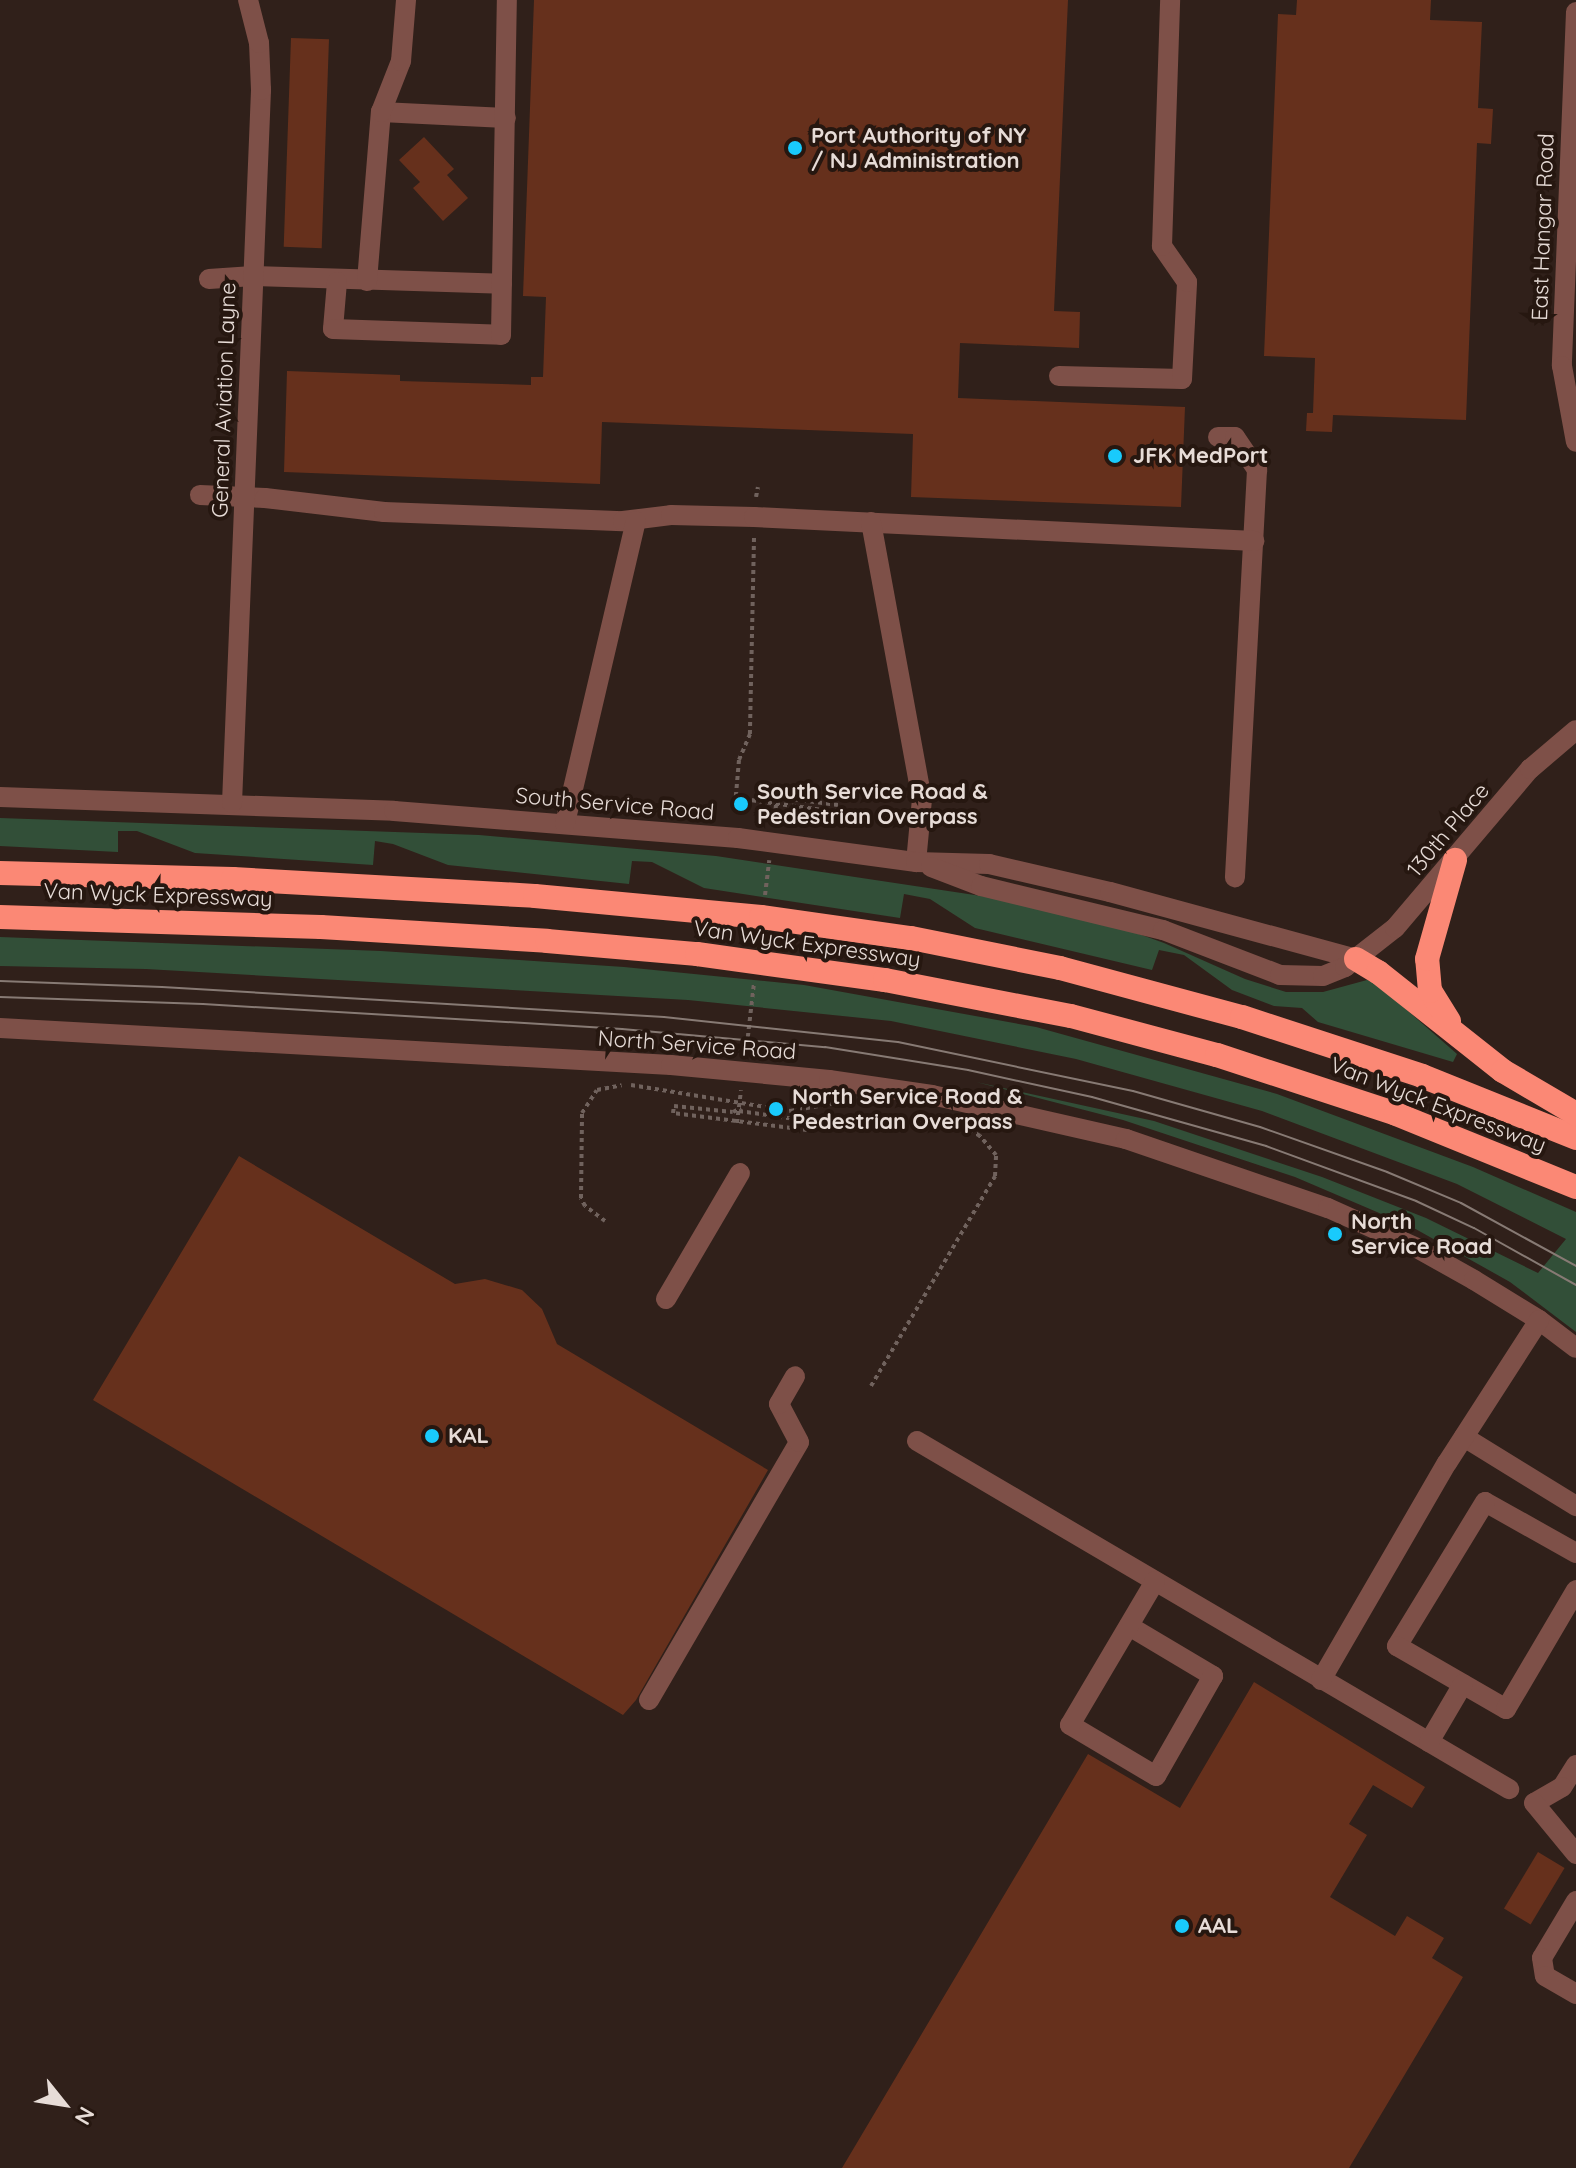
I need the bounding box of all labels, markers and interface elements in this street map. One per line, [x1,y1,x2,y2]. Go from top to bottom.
place label: Port Authority of NY / NJ Administration [811,122,1026,174]
street label: East Hangar Road [1527,133,1559,321]
marker: Port Authority of NY / NJ Administration [786,139,804,157]
street label: General Aviation Layne [207,282,241,518]
place label: JFK MedPort [1133,443,1268,469]
marker: JFK MedPort [1104,445,1126,467]
place label: South Service Road & Pedestrian Overpass [757,778,988,830]
street label: 130th Place [1401,778,1495,882]
street label: South Service Road [515,782,715,826]
marker: South Service Road & Pedestrian Overpass [732,795,750,813]
street label: Van Wyck Expressway [43,878,273,912]
street label: Van Wyck Expressway [692,915,922,973]
street label: North Service Road [597,1025,797,1065]
street label: Van Wyck Expressway [1326,1052,1550,1158]
place label: North Service Road & Pedestrian Overpass [792,1083,1023,1134]
marker: North Service Road & Pedestrian Overpass [767,1100,785,1118]
place label: North Service Road [1351,1208,1492,1260]
marker: North Service Road [1326,1225,1344,1243]
place label: KAL [448,1423,489,1449]
marker: KAL [423,1427,441,1445]
place label: AAL [1198,1913,1238,1939]
marker: AAL [1173,1917,1191,1935]
north arrow [24,2064,104,2144]
text: N [69,2102,101,2130]

